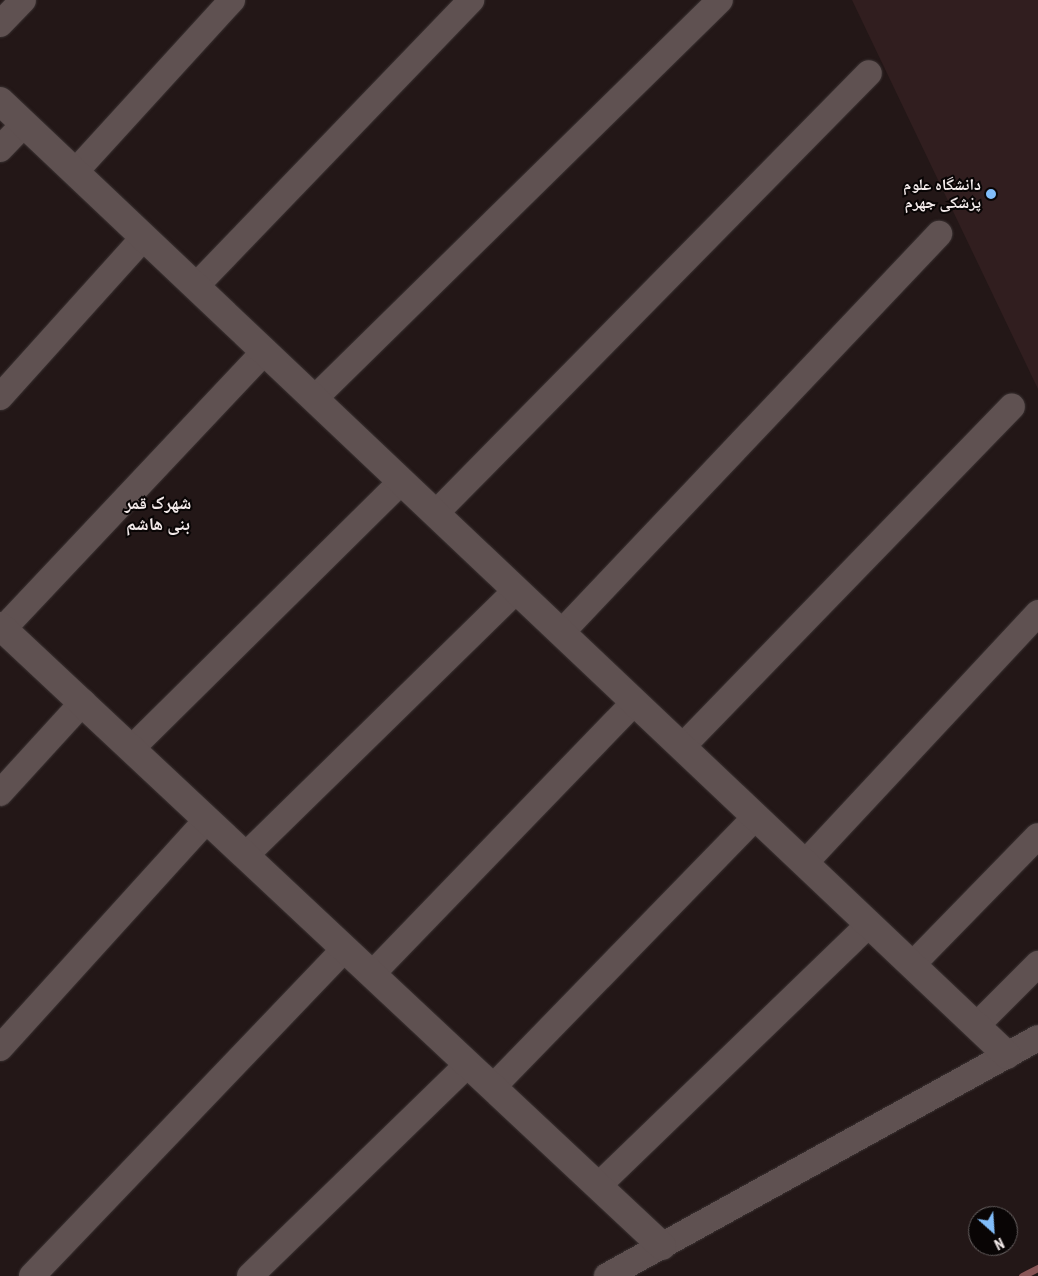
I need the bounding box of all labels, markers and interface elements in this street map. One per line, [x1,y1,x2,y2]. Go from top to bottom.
place label: دانشگاه علوم پزشکی جهرم [903,175,981,213]
marker: دانشگاه علوم پزشکی جهرم [985,188,997,200]
district label: شهرک قمر بنی هاشم [125,493,191,536]
north arrow [968,1206,1018,1256]
text: N [992,1235,1007,1253]

